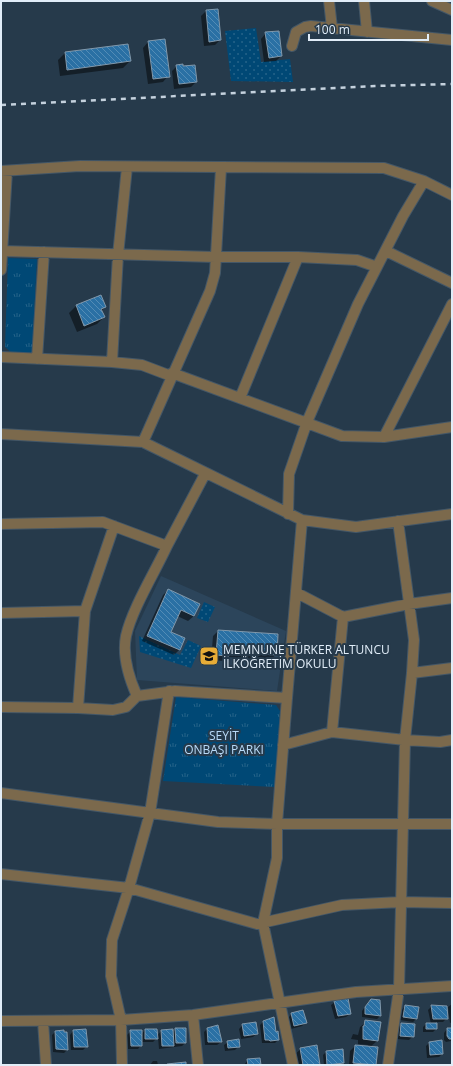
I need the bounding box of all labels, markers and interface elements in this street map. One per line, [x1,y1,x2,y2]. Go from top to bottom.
scale bar [309,16,428,42]
text: 100 m [315,21,350,38]
place label: MEMNUNE TÜRKER ALTUNCU İLKÖĞRETİM OKULU [223,641,390,672]
school or university icon: MEMNUNE TÜRKER ALTUNCU İLKÖĞRETİM OKULU [198,645,220,667]
park label: SEYİT ONBAŞI PARKI [184,727,264,758]

